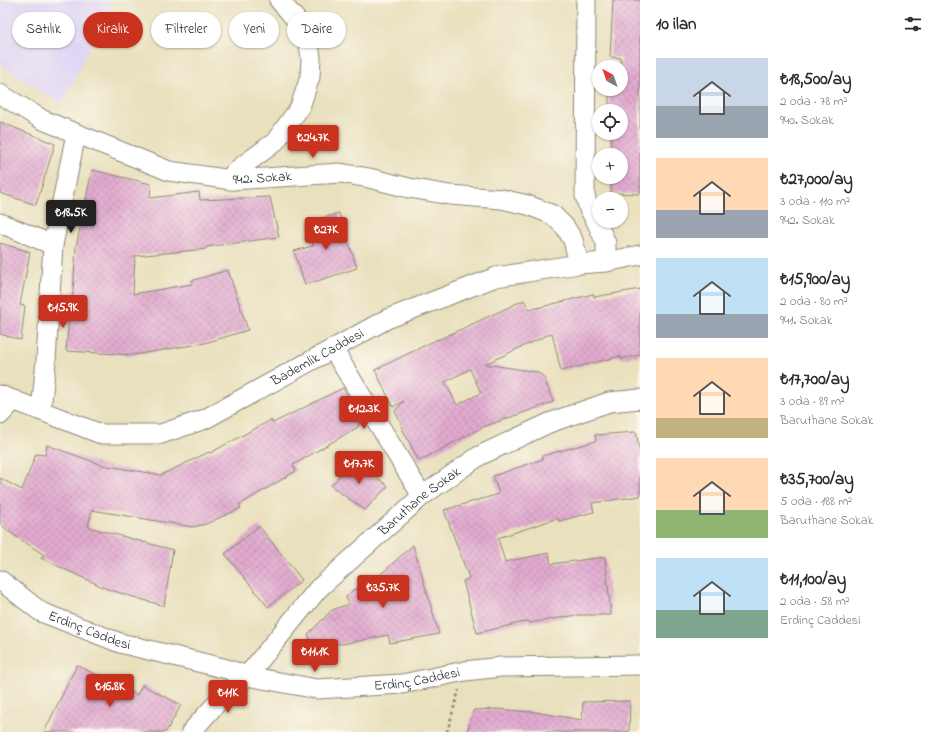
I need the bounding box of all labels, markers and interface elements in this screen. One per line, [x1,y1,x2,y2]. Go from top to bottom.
chip: Satılık [12,12,75,48]
chip: Kiralık [83,12,143,48]
chip: Filtreler [151,12,221,48]
chip: Yeni [229,12,279,48]
chip: Daire [287,12,346,48]
text: 10 ilan [656,12,696,37]
icon: filters [902,13,924,35]
north arrow [592,60,628,96]
map controls [592,60,628,228]
text: ₺18,500/ay [780,67,852,92]
icon: home [688,74,736,122]
text: 2 oda · 78 m² [780,92,848,111]
button: locate [592,104,628,140]
text: 940. Sokak [780,111,834,130]
pin: ₺24.7K [280,125,346,159]
text: ₺24.7K [297,128,329,147]
button: + [592,148,628,184]
street label: 942. Sokak [232,166,293,190]
text: ₺27,000/ay [780,167,853,192]
icon: home [688,174,736,222]
button: − [592,192,628,228]
text: 3 oda · 110 m² [780,192,850,211]
pin: ₺18.5K [38,200,104,234]
text: ₺18.5K [55,203,87,222]
text: 942. Sokak [780,211,835,230]
pin: ₺27K [302,217,350,251]
text: ₺27K [314,220,338,239]
text: ₺15,900/ay [780,267,850,292]
icon: home [688,274,736,322]
text: 2 oda · 80 m² [780,292,848,311]
pin: ₺15.9K [30,295,96,329]
text: ₺15.9K [48,298,78,317]
text: 941. Sokak [780,311,832,330]
street label: Bademlik Caddesi [266,323,368,392]
text: ₺17,700/ay [780,367,849,392]
icon: home [688,374,736,422]
text: 3 oda · 89 m² [780,392,845,411]
pin: ₺12.3K [331,396,397,430]
text: ₺12.3K [348,399,380,418]
text: Baruthane Sokak [780,411,873,430]
pin: ₺17.7K [326,451,392,485]
text: ₺17.7K [344,454,374,473]
street label: Baruthane Sokak [373,461,466,542]
text: ₺35,700/ay [780,467,854,492]
icon: home [688,474,736,522]
text: 5 oda · 188 m² [780,492,852,511]
text: Baruthane Sokak [780,511,873,530]
text: ₺11,100/ay [780,567,846,592]
icon: home [688,574,736,622]
pin: ₺35.7K [350,575,416,609]
text: ₺35.7K [366,578,400,597]
text: 2 oda · 58 m² [780,592,850,611]
street label: Erdinç Caddesi [45,605,133,656]
text: Erdinç Caddesi [780,611,861,630]
pin: ₺11.1K [282,639,348,673]
text: ₺11.1K [301,642,329,661]
street label: Erdinç Caddesi [374,662,462,696]
pin: ₺16.8K [77,674,143,708]
text: ₺16.8K [95,677,125,696]
pin: ₺11K [204,680,252,714]
text: ₺11K [217,683,239,702]

